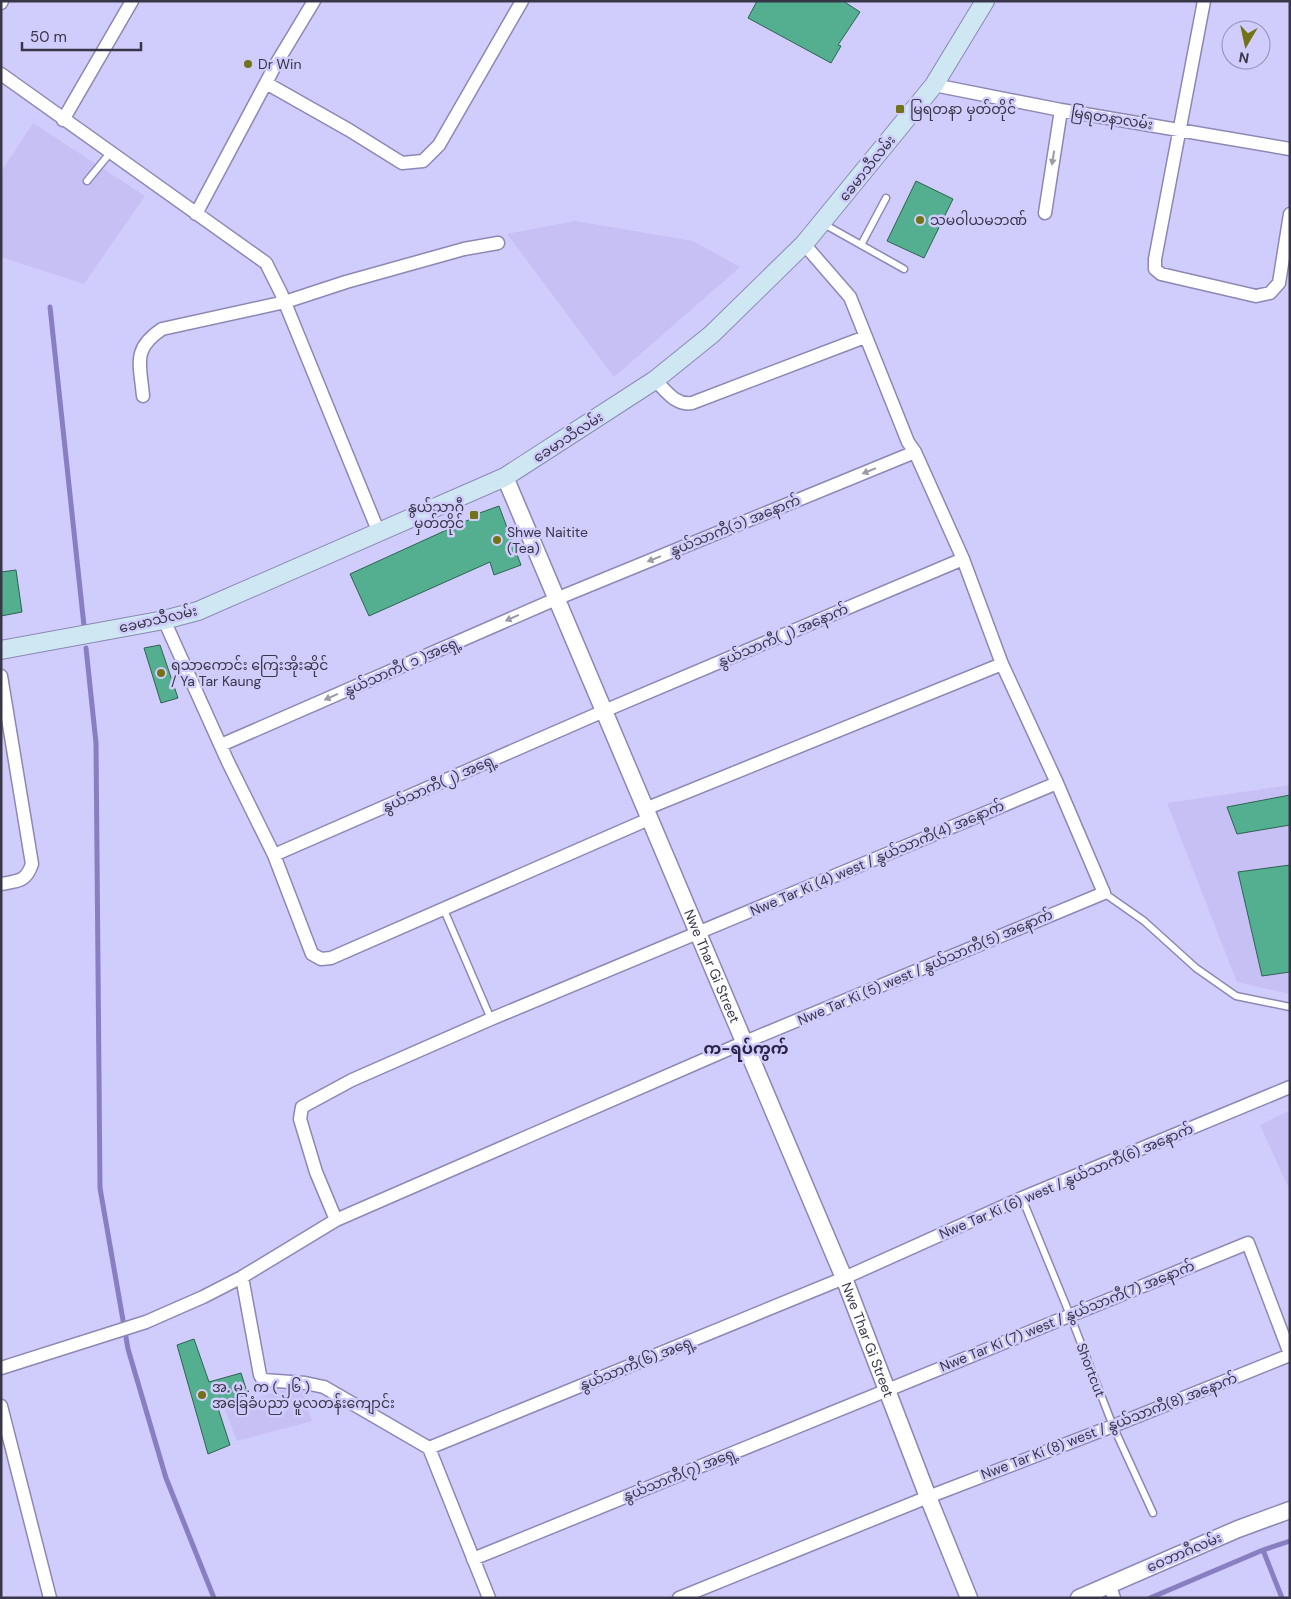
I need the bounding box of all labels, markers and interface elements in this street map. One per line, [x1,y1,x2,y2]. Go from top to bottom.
scale bar [22,20,141,52]
north arrow [1221,20,1271,70]
text: 50 m [30,27,67,47]
text: N [1238,48,1250,68]
place label: Dr Win [258,55,301,73]
marker: Dr Win [242,58,254,70]
place label: မြရတနာ မှတ်တိုင် [910,99,1016,121]
street label: မြရတနာလမ်း [1069,102,1154,136]
marker: မြရတနာ မှတ်တိုင် [894,103,906,115]
street label: ခေမာသီလမ်း [834,131,899,205]
one-way arrow [1049,150,1057,166]
place label: သမဝါယမဘဏ် [930,210,1027,229]
marker: သမဝါယမဘဏ် [914,214,926,226]
street label: ခေမာသီလမ်း [529,407,606,466]
one-way arrow [862,467,877,475]
street label: နွယ်သာကီ(၁) အနောက် [667,490,804,562]
place label: နွယ်သာဂီ မှတ်တိုင် [408,497,464,535]
marker: နွယ်သာဂီ မှတ်တိုင် [468,509,480,521]
place label: Shwe Naitite (Tea) [507,523,588,557]
marker: Shwe Naitite (Tea) [491,534,503,546]
one-way arrow [647,555,661,563]
street label: နွယ်သာကီ(၂) အနောက် [715,598,852,673]
street label: ခေမာသီလမ်း [117,600,199,637]
one-way arrow [504,615,519,623]
street label: နွယ်သာကီ( ၁ )အရှေ့ [341,631,464,702]
place label: ရသာကောင်း ကြေးအိုးဆိုင် / Ya Tar Kaung [171,655,328,690]
marker: ရသာကောင်း ကြေးအိုးဆိုင် / Ya Tar Kaung [155,667,167,679]
one-way arrow [323,694,338,702]
street label: နွယ်သာကီ(၂) အရှေ့ [379,749,500,819]
street label: Nwe Tar Ki (4) west / နွယ်သာကီ(4) အနောက် [747,795,1008,923]
street label: Nwe Tar Ki (5) west / နွယ်သာကီ(5) အနောက် [794,904,1056,1032]
street label: Nwe Thar Gi Street [680,906,744,1026]
district label: က-ရပ်ကွက် [704,1037,789,1062]
street label: Nwe Tar Ki (6) west / နွယ်သာကီ(6) အနောက် [936,1118,1197,1246]
street label: Nwe Tar Ki (7) west / နွယ်သာကီ(7) အနောက် [937,1256,1198,1378]
street label: Nwe Thar Gi Street [838,1280,898,1400]
street label: နွယ်သာကီ(၆) အရှေ့ [576,1331,699,1397]
street label: Shortcut [1072,1340,1110,1400]
street label: Nwe Tar Ki (8) west / နွယ်သာကီ(8) အနောက် [978,1368,1241,1486]
place label: အ. မ . က ( ၂၆ ) အခြေခံပညာ မူလတန်းကျောင်း [212,1377,395,1415]
marker: အ. မ . က ( ၂၆ ) အခြေခံပညာ မူလတန်းကျောင်း [196,1389,208,1401]
street label: နွယ်သာကီ(၇) အရှေ့ [620,1442,741,1508]
street label: ဝေဘာဂီလမ်း [1143,1527,1224,1576]

